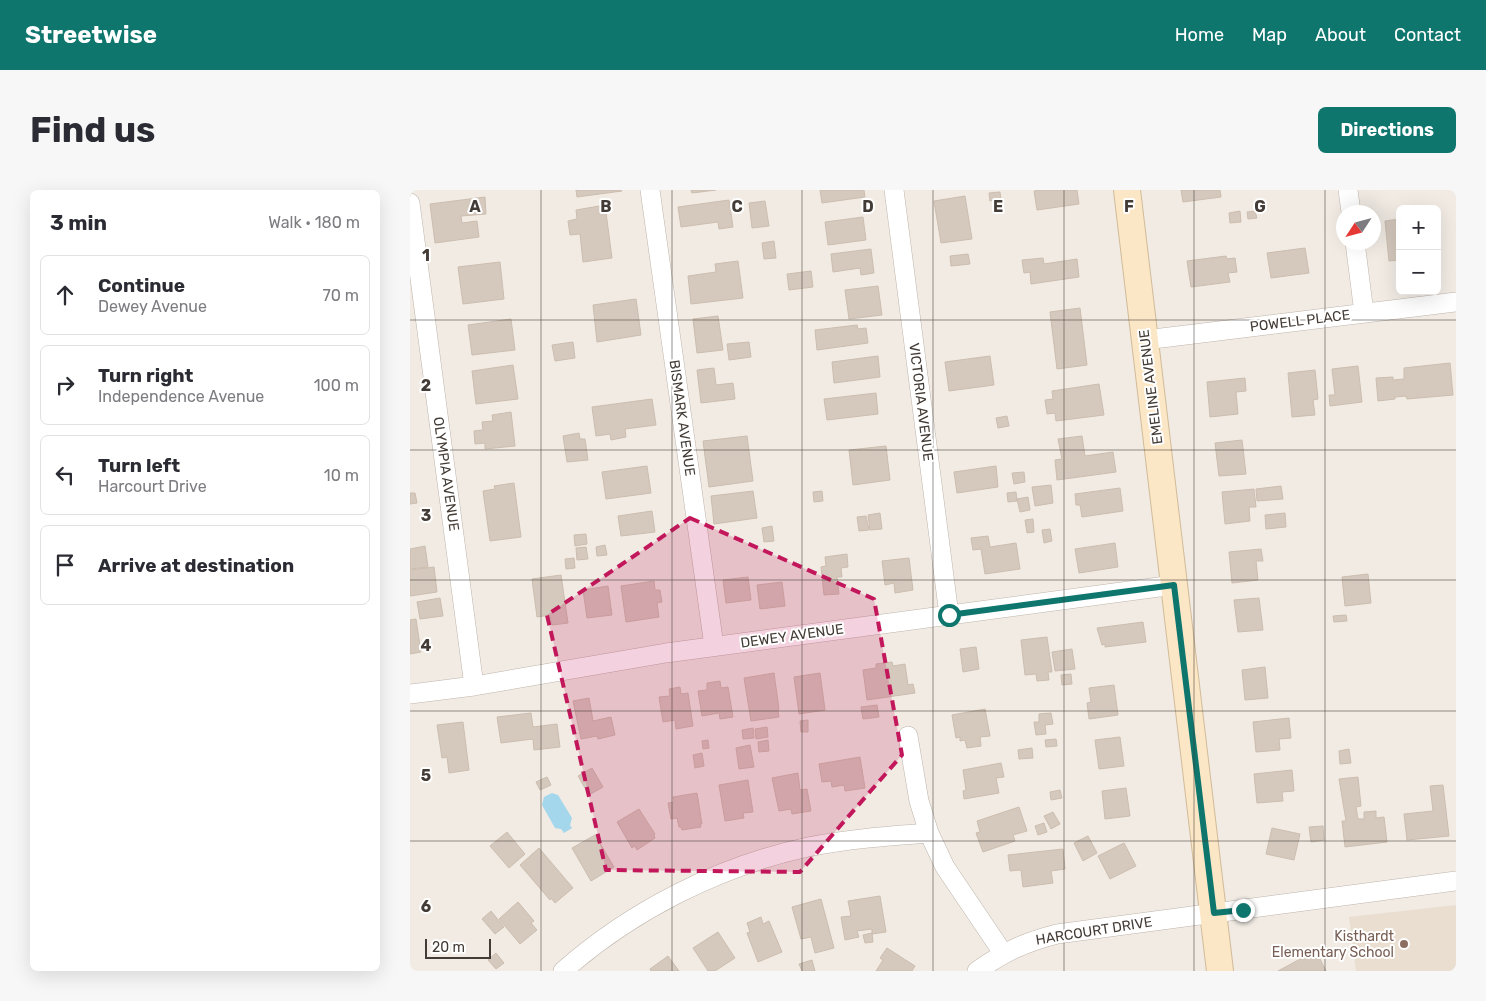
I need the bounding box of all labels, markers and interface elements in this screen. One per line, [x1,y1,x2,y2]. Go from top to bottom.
text: Streetwise [25,21,157,49]
text: Home [1175,24,1224,46]
text: Map [1252,24,1287,46]
text: About [1315,24,1366,46]
text: Contact [1394,24,1461,46]
button: Directions [1318,107,1456,153]
text: Find us [30,109,155,151]
text: A [469,197,481,216]
text: B [600,197,612,216]
text: C [731,197,743,216]
text: D [862,197,874,216]
text: E [993,197,1003,216]
text: F [1124,197,1134,216]
text: G [1254,197,1266,216]
north arrow [1336,205,1381,250]
map controls [1396,205,1441,295]
button: + [1396,205,1441,250]
text: 3 min [50,210,107,235]
text: Walk · 180 m [268,213,360,232]
text: 1 [422,246,430,265]
button: − [1396,250,1441,295]
text: Continue [98,274,185,297]
icon: ahead [51,281,79,309]
text: 70 m [322,286,359,305]
text: Dewey Avenue [98,297,207,316]
street label: POWELL PLACE [1249,306,1351,336]
street label: EMELINE AVENUE [1136,329,1166,445]
street label: VICTORIA AVENUE [905,342,937,462]
street label: BISMARK AVENUE [665,359,699,477]
text: Turn right [98,364,193,387]
icon: right [51,371,79,399]
text: 100 m [314,376,359,395]
text: 2 [421,376,431,395]
text: Independence Avenue [98,387,264,406]
street label: OLYMPIA AVENUE [430,416,462,532]
text: Turn left [98,454,180,477]
icon: left [51,461,79,489]
text: 10 m [324,466,359,485]
text: Harcourt Drive [98,477,207,496]
text: 3 [421,506,431,525]
icon: arrive [51,551,79,579]
text: Arrive at destination [98,554,294,577]
route start [938,604,961,627]
street label: DEWEY AVENUE [739,620,845,652]
text: 4 [421,636,432,655]
text: 5 [421,766,431,785]
text: 6 [421,897,431,916]
route end [1232,899,1255,922]
street label: HARCOURT DRIVE [1035,913,1153,949]
place label: Kisthardt Elementary School [1272,928,1395,961]
scale bar [425,936,491,959]
marker: Kisthardt Elementary School [1398,938,1410,950]
text: 20 m [432,939,465,956]

